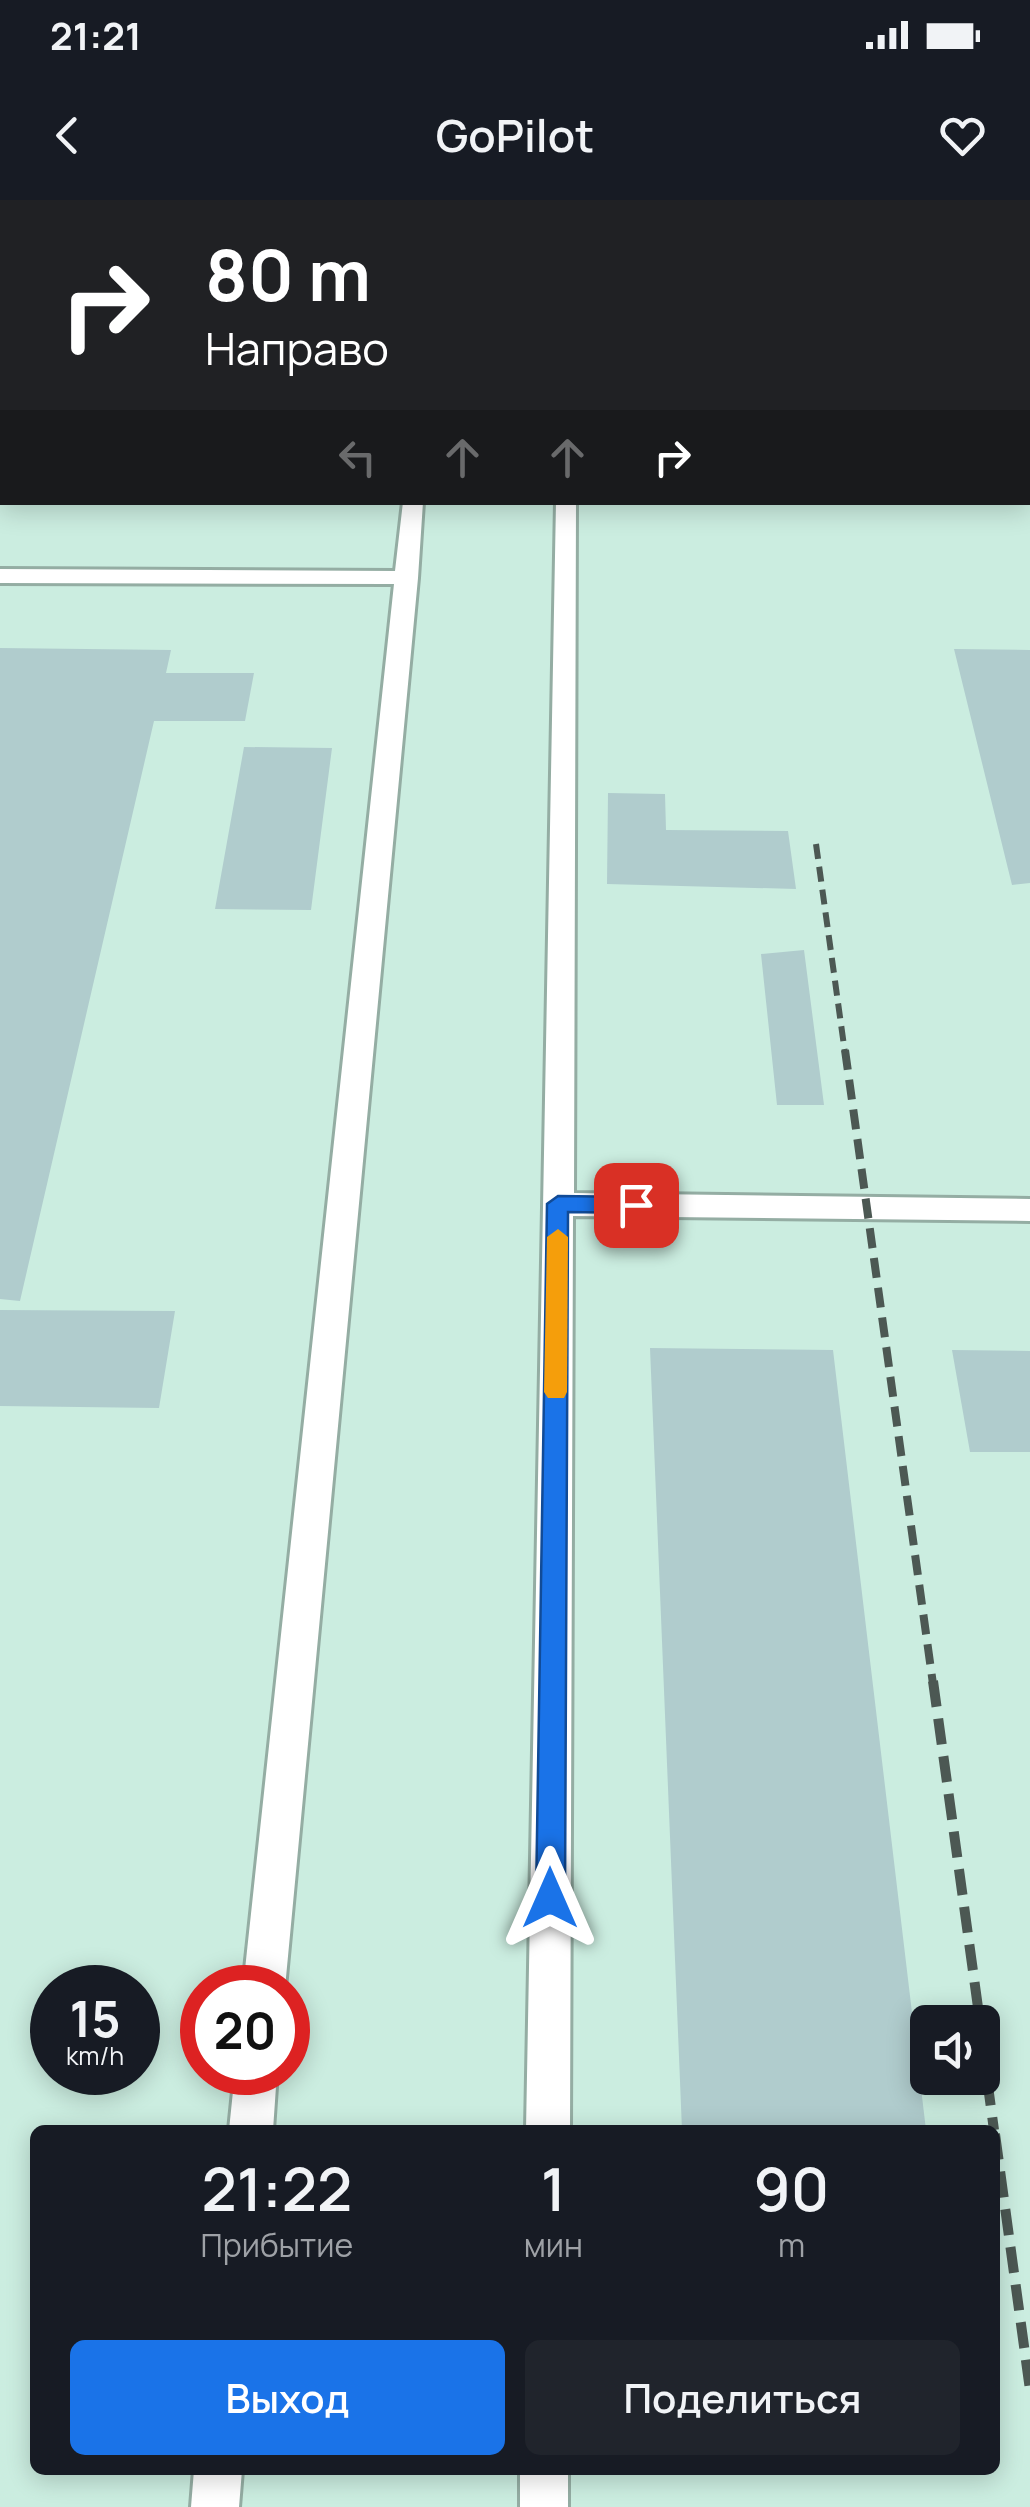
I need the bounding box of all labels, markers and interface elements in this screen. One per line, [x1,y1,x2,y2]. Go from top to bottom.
text: 21:21 [50,9,142,61]
text: GoPilot [436,104,594,166]
icon: back [40,108,95,163]
icon: heart [935,108,990,163]
text: 80 m [205,226,371,322]
icon: right [40,240,170,370]
text: Направо [205,317,389,379]
icon: left [330,430,385,485]
icon: ahead [435,430,490,485]
icon: ahead [540,430,595,485]
icon: right [645,430,700,485]
pin [594,1163,679,1248]
icon: arrive [609,1178,664,1233]
position arrow [498,1846,602,1950]
speed limit sign: 20 [180,1965,310,2095]
text: 15 [69,1984,121,2052]
map controls [910,2005,1000,2095]
button: sound [910,2005,1000,2095]
text: km/h [66,2038,124,2073]
text: 21:22 [202,2147,352,2229]
text: 1 [541,2147,566,2229]
text: 90 [754,2147,829,2229]
text: Прибытие [201,2223,353,2267]
text: мин [524,2223,583,2267]
text: m [778,2223,805,2267]
button: Выход [70,2340,505,2455]
button: Поделиться [525,2340,960,2455]

